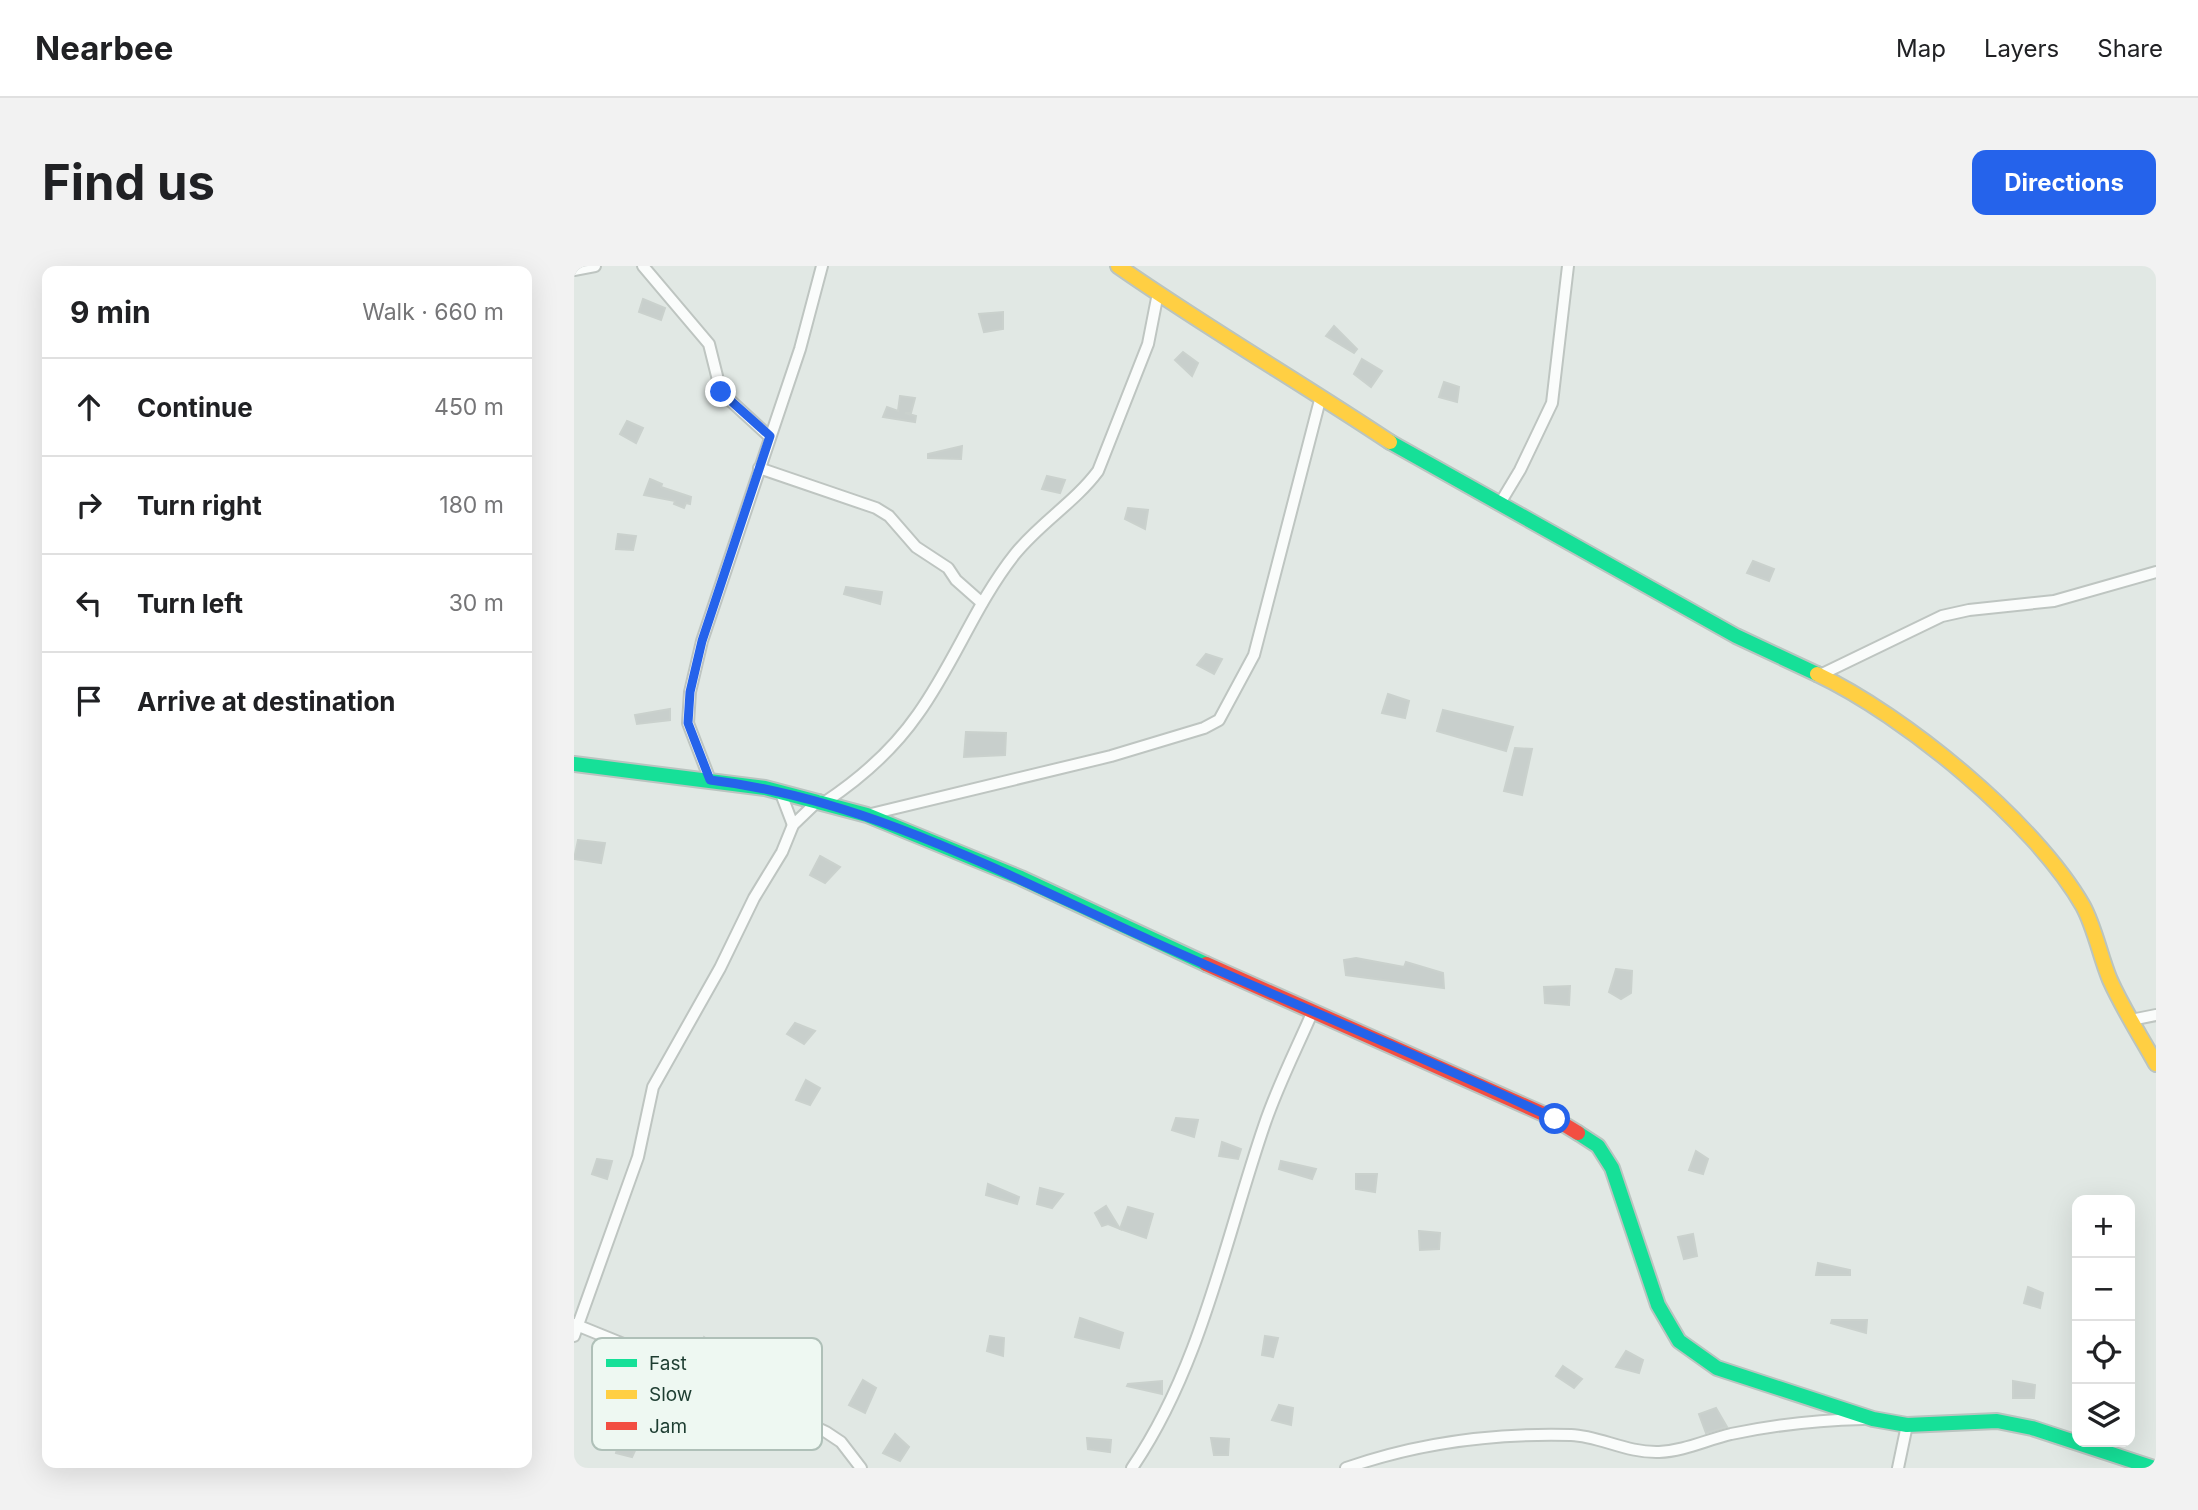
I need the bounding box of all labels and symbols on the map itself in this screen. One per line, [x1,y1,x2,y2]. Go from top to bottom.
route end [705,376,736,407]
route start [1539,1103,1570,1134]
legend [592,1338,822,1450]
text: Fast [649,1352,687,1375]
text: Slow [649,1383,692,1406]
text: Jam [649,1415,687,1438]

